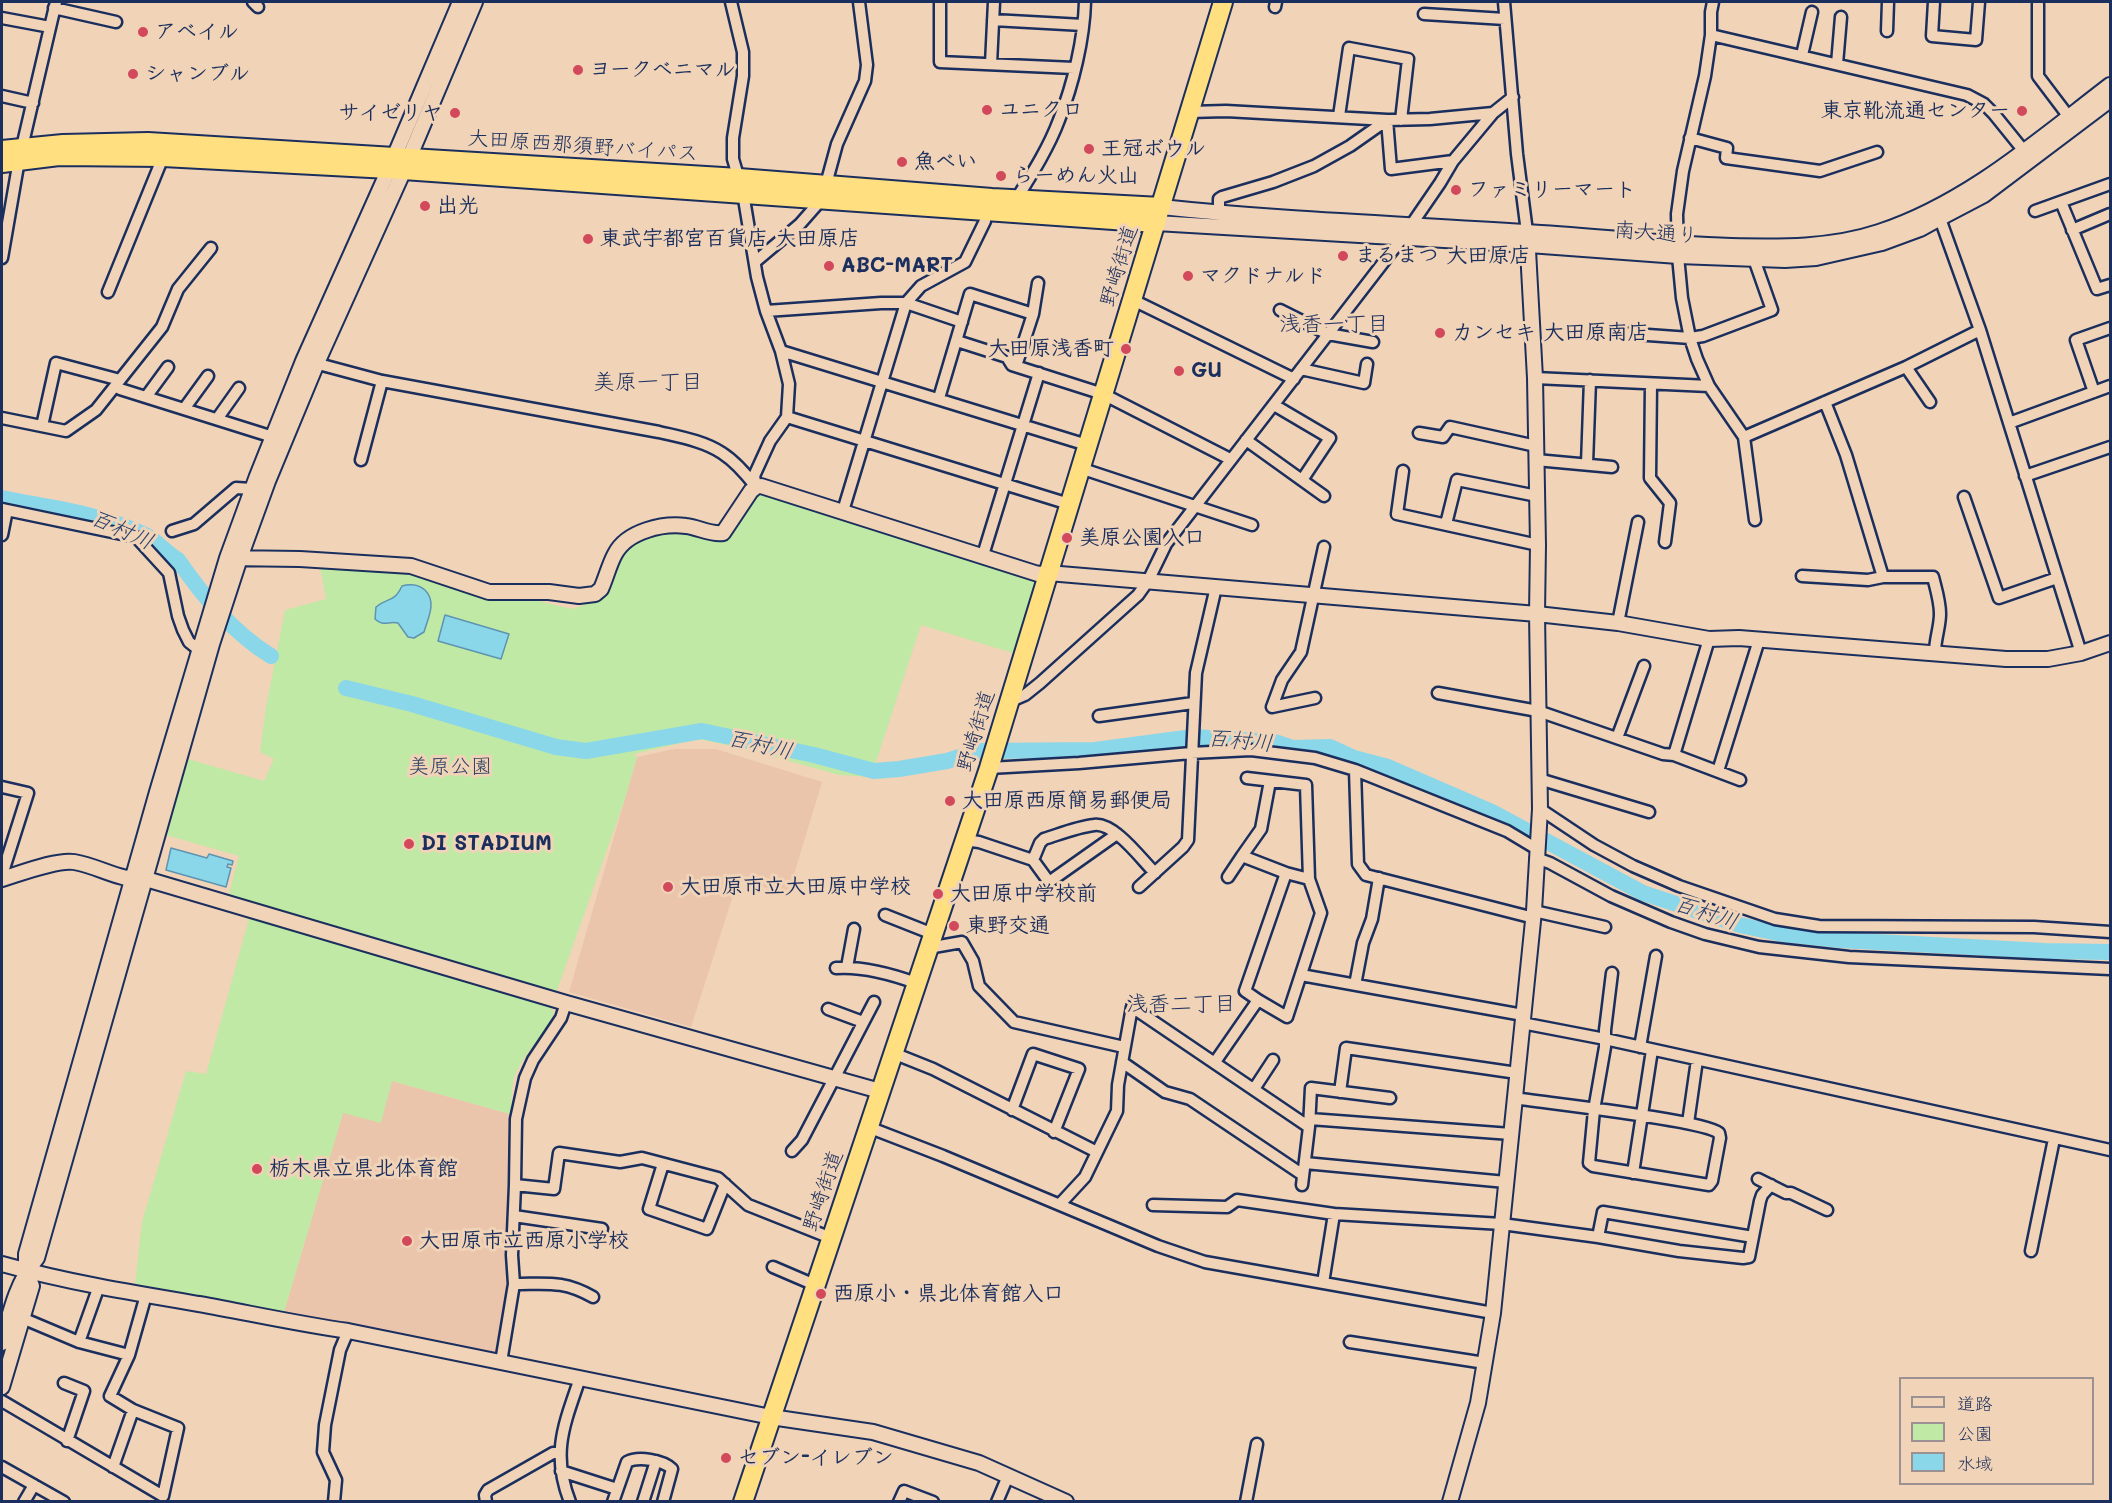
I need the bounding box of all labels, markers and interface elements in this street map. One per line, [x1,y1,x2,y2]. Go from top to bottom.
place label: アベイル [155,19,239,45]
marker: アベイル [136,25,150,39]
place label: ヨークベニマル [590,57,736,83]
place label: シャンブル [145,61,250,87]
marker: ヨークベニマル [571,63,585,77]
marker: シャンブル [126,67,140,81]
place label: ユニクロ [999,97,1083,123]
place label: 東京靴流通センター [1821,98,2010,124]
place label: サイゼリヤ [338,100,443,126]
marker: ユニクロ [980,103,994,117]
marker: 東京靴流通センター [2015,104,2029,118]
marker: サイゼリヤ [448,106,462,120]
street label: 大田原西那須野バイパス [467,125,699,167]
place label: 王冠ボウル [1101,136,1206,162]
marker: 王冠ボウル [1082,142,1096,156]
place label: 魚べい [914,149,977,175]
marker: 魚べい [895,155,909,169]
place label: らーめん火山 [1013,163,1139,189]
marker: らーめん火山 [994,169,1008,183]
place label: ファミリーマート [1468,177,1636,203]
marker: ファミリーマート [1449,183,1463,197]
place label: 出光 [437,193,479,219]
marker: 出光 [418,199,432,213]
street label: 南大通り [1613,218,1699,248]
street label: 野崎街道 [1095,222,1143,310]
place label: 東武宇都宮百貨店 大田原店 [600,226,860,252]
marker: 東武宇都宮百貨店 大田原店 [581,232,595,246]
place label: まるまつ 大田原店 [1355,243,1531,269]
marker: まるまつ 大田原店 [1336,249,1350,263]
place label: ABC-MART [841,253,953,279]
marker: ABC-MART [822,259,836,273]
place label: マクドナルド [1200,263,1326,289]
marker: マクドナルド [1181,269,1195,283]
district label: 浅香一丁目 [1279,311,1389,337]
place label: カンセキ 大田原南店 [1452,320,1649,346]
marker: カンセキ 大田原南店 [1433,326,1447,340]
place label: 大田原浅香町 [988,336,1114,362]
marker: 大田原浅香町 [1119,342,1133,356]
place label: GU [1191,358,1222,384]
marker: GU [1172,364,1186,378]
district label: 美原一丁目 [593,369,703,395]
water label: 百村川 [86,505,158,555]
place label: 美原公園入口 [1079,525,1205,551]
marker: 美原公園入口 [1060,531,1074,545]
street label: 野崎街道 [952,687,1000,775]
water label: 百村川 [725,725,795,765]
water label: 百村川 [1206,725,1274,757]
park label: 美原公園 [408,754,492,780]
place label: 大田原西原簡易郵便局 [962,788,1172,814]
marker: 大田原西原簡易郵便局 [943,794,957,808]
place label: DI STADIUM [421,831,552,857]
marker: DI STADIUM [402,837,416,851]
place label: 大田原市立大田原中学校 [680,874,911,900]
marker: 大田原市立大田原中学校 [661,880,675,894]
place label: 大田原中学校前 [950,881,1097,907]
marker: 大田原中学校前 [931,887,945,901]
water label: 百村川 [1671,890,1741,936]
place label: 東野交通 [966,913,1050,939]
marker: 東野交通 [947,919,961,933]
district label: 浅香二丁目 [1126,991,1236,1017]
street label: 野崎街道 [797,1147,849,1235]
place label: 栃木県立県北体育館 [269,1156,458,1182]
marker: 栃木県立県北体育館 [250,1162,264,1176]
place label: 大田原市立西原小学校 [419,1228,629,1254]
marker: 大田原市立西原小学校 [400,1234,414,1248]
place label: 西原小・県北体育館入口 [833,1281,1064,1307]
marker: 西原小・県北体育館入口 [814,1287,828,1301]
legend [1899,1377,2094,1485]
text: 道路 [1957,1391,1993,1415]
text: 公園 [1957,1421,1993,1445]
place label: セブン-イレブン [738,1445,894,1471]
marker: セブン-イレブン [719,1451,733,1465]
text: 水域 [1957,1451,1993,1475]

